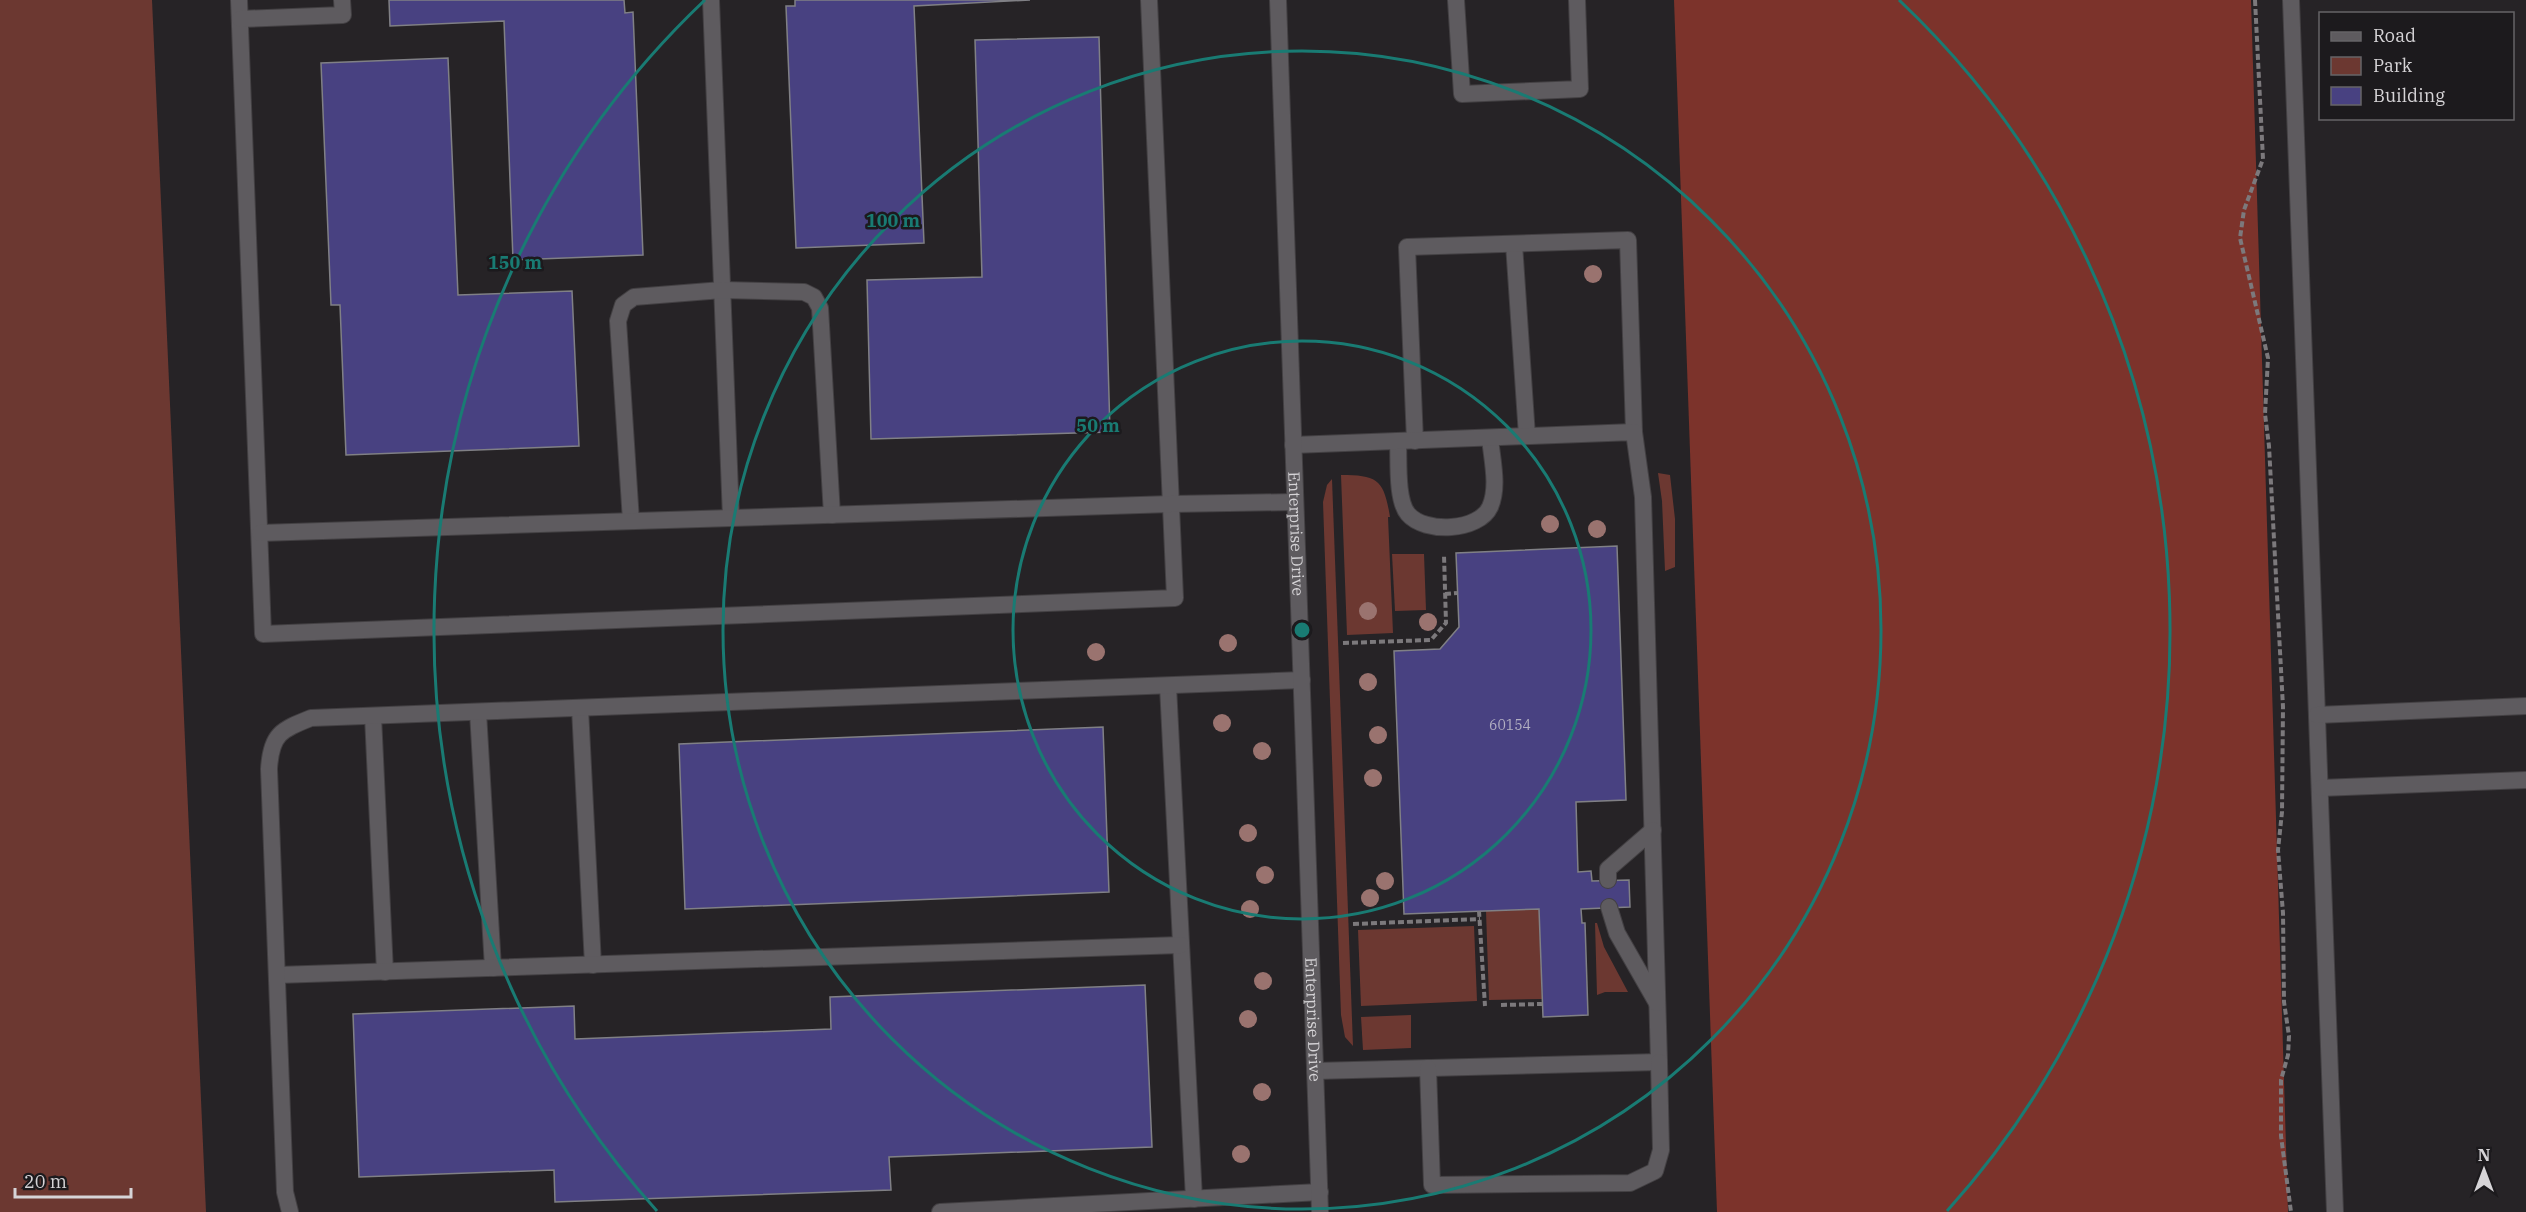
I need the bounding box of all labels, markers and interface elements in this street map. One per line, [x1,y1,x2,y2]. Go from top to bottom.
legend [2319,12,2514,120]
text: Road [2373,24,2416,47]
text: Park [2373,54,2413,77]
text: Building [2373,84,2445,107]
text: 100 m [866,209,921,232]
text: 150 m [488,251,543,274]
text: 50 m [1076,414,1120,437]
street label: Enterprise Drive [1284,471,1309,596]
centre of rings [1292,620,1312,640]
house number: 60154 [1489,716,1531,734]
street label: Enterprise Drive [1301,957,1325,1082]
north arrow [2454,1140,2514,1200]
text: N [2478,1145,2490,1165]
scale bar [15,1161,130,1199]
text: 20 m [24,1170,67,1193]

